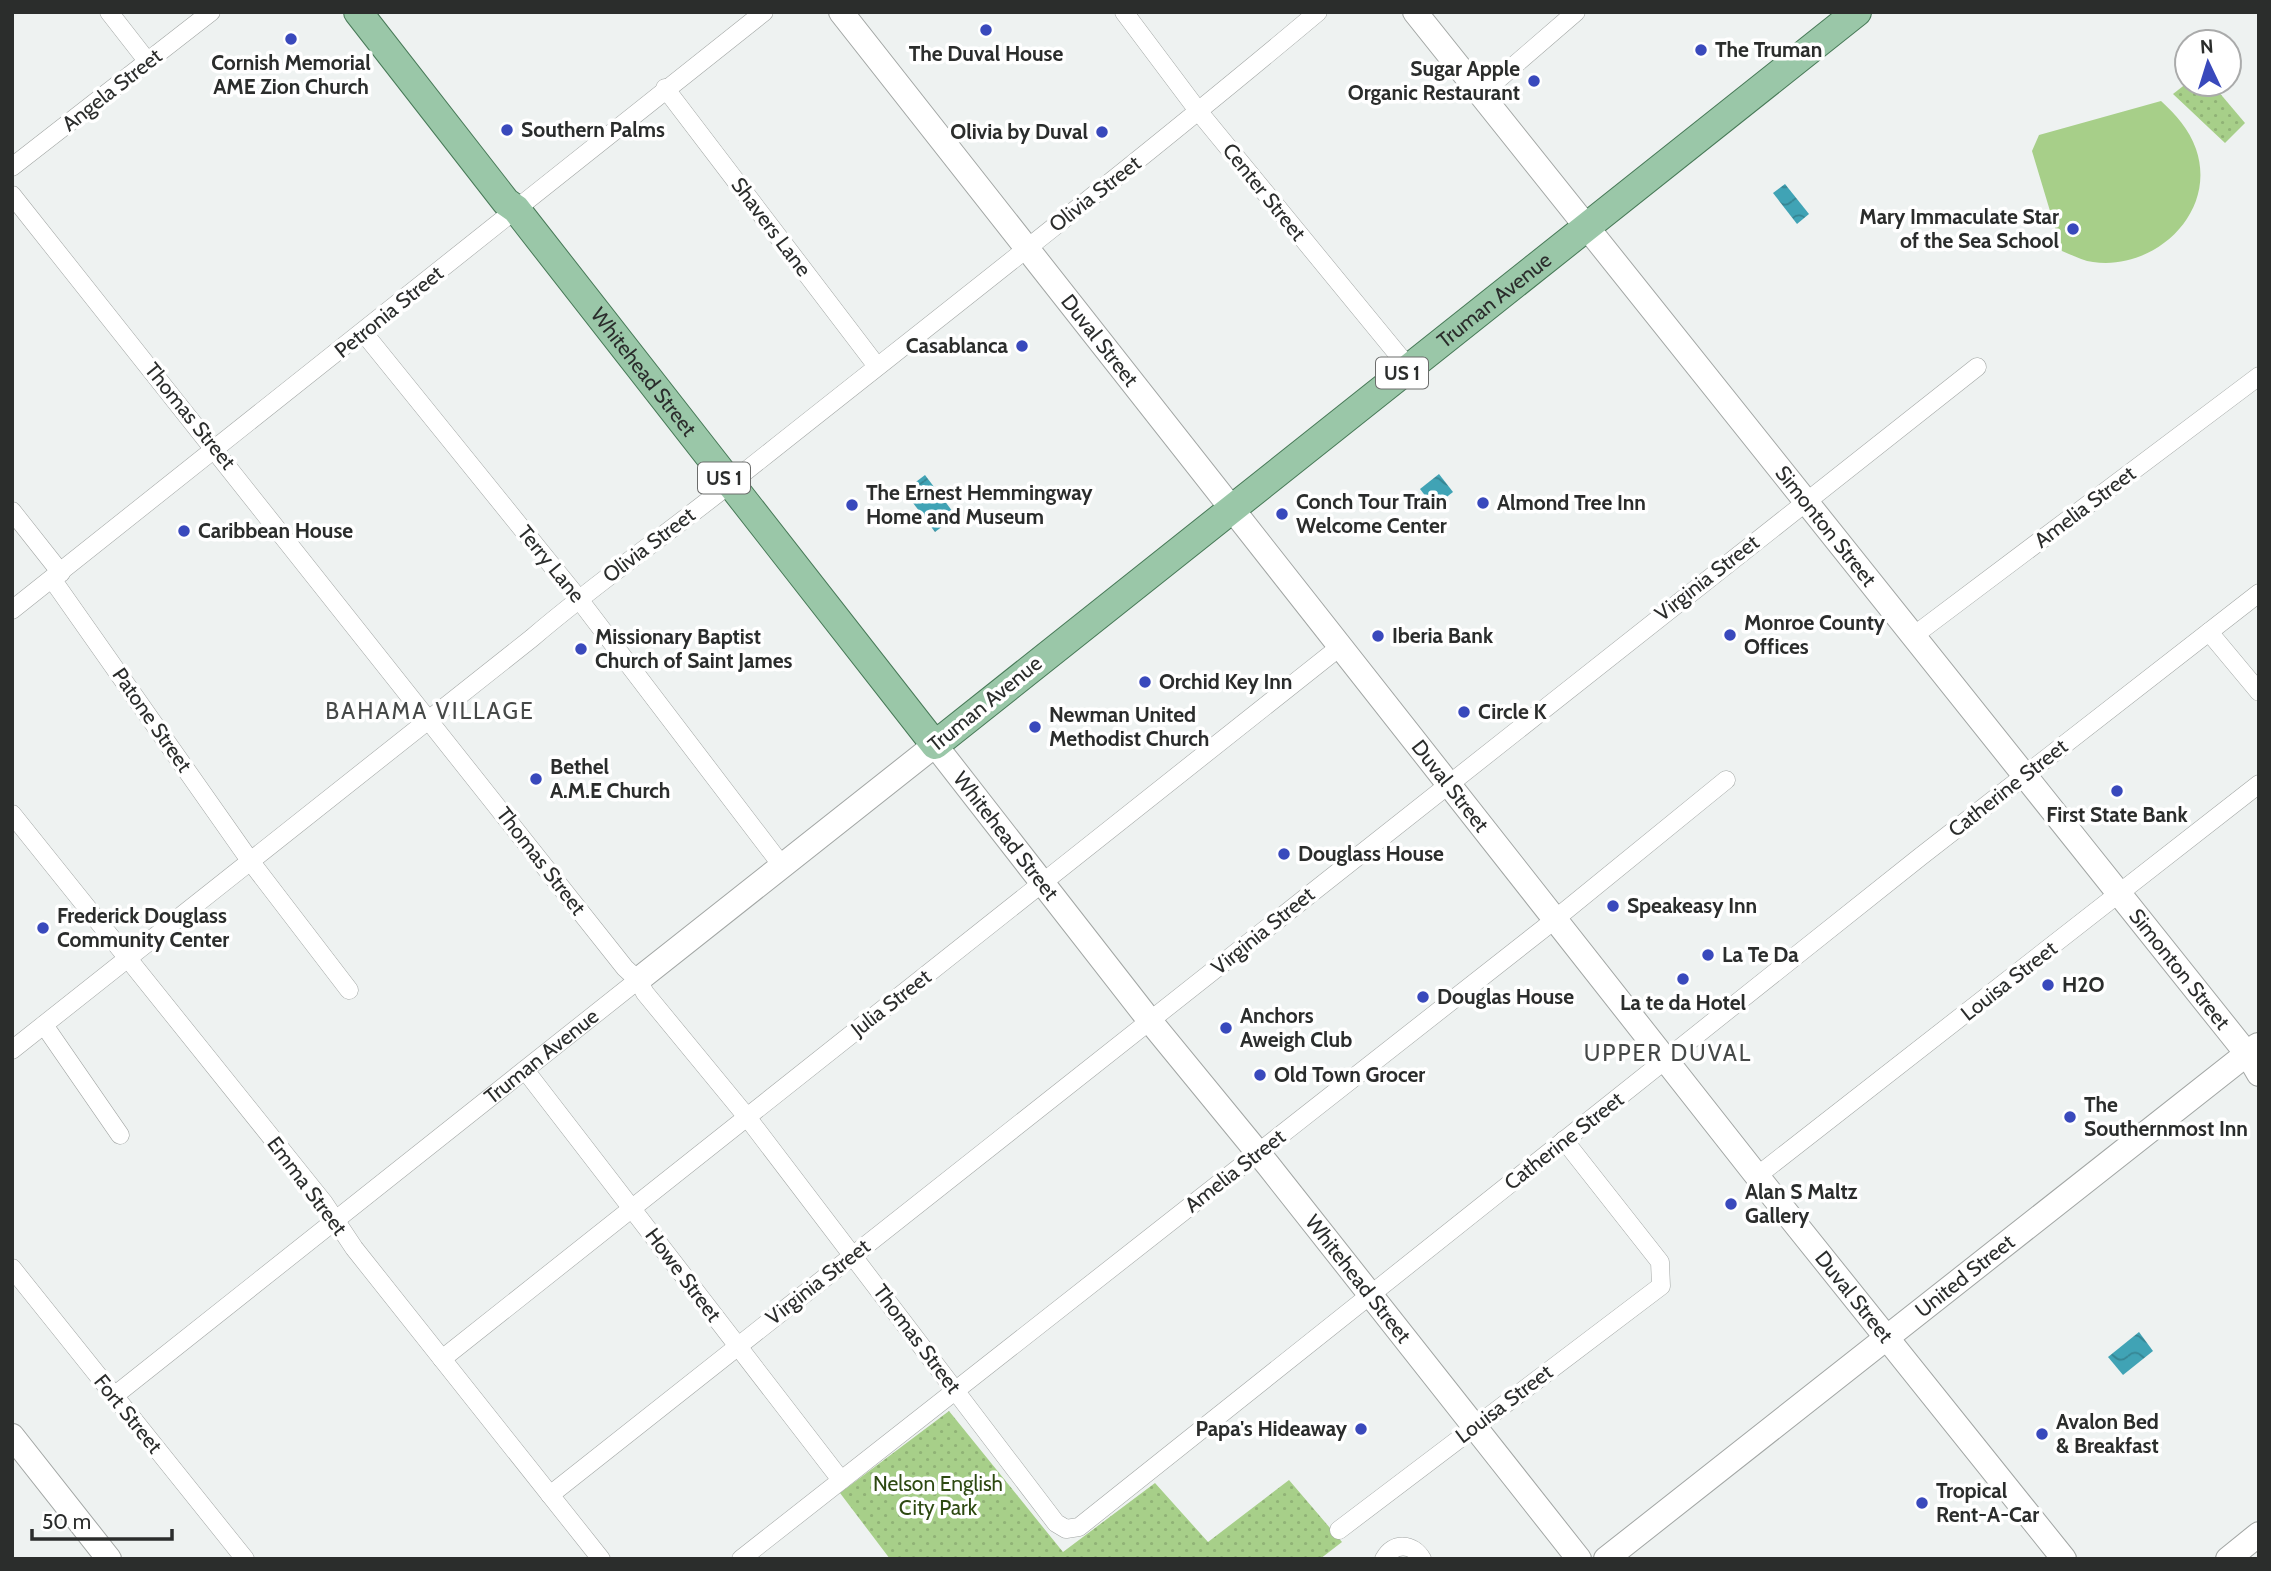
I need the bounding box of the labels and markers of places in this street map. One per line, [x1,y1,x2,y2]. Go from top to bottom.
marker: The Duval House [978,22,994,38]
marker: Cornish Memorial AME Zion Church [283,31,299,47]
place label: The Truman [1715,37,1822,62]
place label: The Duval House [909,41,1063,66]
marker: The Truman [1693,42,1709,58]
place label: Cornish Memorial AME Zion Church [211,50,371,99]
place label: Sugar Apple Organic Restaurant [1348,56,1520,105]
marker: Sugar Apple Organic Restaurant [1526,73,1542,89]
place label: Southern Palms [521,117,665,142]
place label: Olivia by Duval [950,119,1088,144]
marker: Southern Palms [499,122,515,138]
marker: Olivia by Duval [1094,124,1110,140]
place label: Mary Immaculate Star of the Sea School [1859,204,2059,253]
marker: Mary Immaculate Star of the Sea School [2065,221,2081,237]
place label: Casablanca [906,333,1009,358]
marker: Casablanca [1014,338,1030,354]
place label: The Ernest Hemmingway Home and Museum [866,480,1093,529]
place label: Conch Tour Train Welcome Center [1296,489,1447,538]
place label: Almond Tree Inn [1497,490,1646,515]
marker: Almond Tree Inn [1475,495,1491,511]
marker: The Ernest Hemmingway Home and Museum [844,497,860,513]
marker: Conch Tour Train Welcome Center [1274,506,1290,522]
place label: Caribbean House [198,518,353,543]
marker: Caribbean House [176,523,192,539]
place label: Monroe County Offices [1744,610,1886,659]
place label: Iberia Bank [1392,623,1494,648]
place label: Missionary Baptist Church of Saint James [595,624,792,673]
marker: Monroe County Offices [1722,627,1738,643]
marker: Iberia Bank [1370,628,1386,644]
marker: Missionary Baptist Church of Saint James [573,641,589,657]
place label: Orchid Key Inn [1159,669,1292,694]
marker: Orchid Key Inn [1137,674,1153,690]
place label: Circle K [1478,699,1548,724]
place label: Newman United Methodist Church [1049,702,1209,751]
marker: Circle K [1456,704,1472,720]
marker: Newman United Methodist Church [1027,719,1043,735]
place label: Bethel A.M.E Church [550,754,670,803]
marker: Bethel A.M.E Church [528,771,544,787]
marker: First State Bank [2109,783,2125,799]
place label: First State Bank [2046,802,2188,827]
place label: Douglass House [1298,841,1444,866]
marker: Douglass House [1276,846,1292,862]
place label: Speakeasy Inn [1627,893,1757,918]
marker: Speakeasy Inn [1605,898,1621,914]
place label: Frederick Douglass Community Center [57,903,229,952]
marker: Frederick Douglass Community Center [35,920,51,936]
place label: La Te Da [1722,942,1799,967]
marker: La Te Da [1700,947,1716,963]
marker: La te da Hotel [1675,971,1691,987]
place label: H2O [2062,972,2104,997]
marker: H2O [2040,977,2056,993]
place label: Douglas House [1437,984,1574,1009]
marker: Douglas House [1415,989,1431,1005]
place label: La te da Hotel [1620,990,1747,1015]
place label: Anchors Aweigh Club [1240,1003,1352,1052]
marker: Anchors Aweigh Club [1218,1020,1234,1036]
place label: Old Town Grocer [1274,1062,1425,1087]
marker: Old Town Grocer [1252,1067,1268,1083]
place label: The Southernmost Inn [2084,1092,2248,1141]
marker: The Southernmost Inn [2062,1109,2078,1125]
place label: Alan S Maltz Gallery [1745,1179,1858,1228]
marker: Alan S Maltz Gallery [1723,1196,1739,1212]
place label: Avalon Bed & Breakfast [2056,1409,2159,1458]
place label: Papa's Hideaway [1195,1416,1348,1441]
marker: Papa's Hideaway [1353,1421,1369,1437]
marker: Avalon Bed & Breakfast [2034,1426,2050,1442]
place label: Tropical Rent-A-Car [1936,1478,2039,1527]
marker: Tropical Rent-A-Car [1914,1495,1930,1511]

